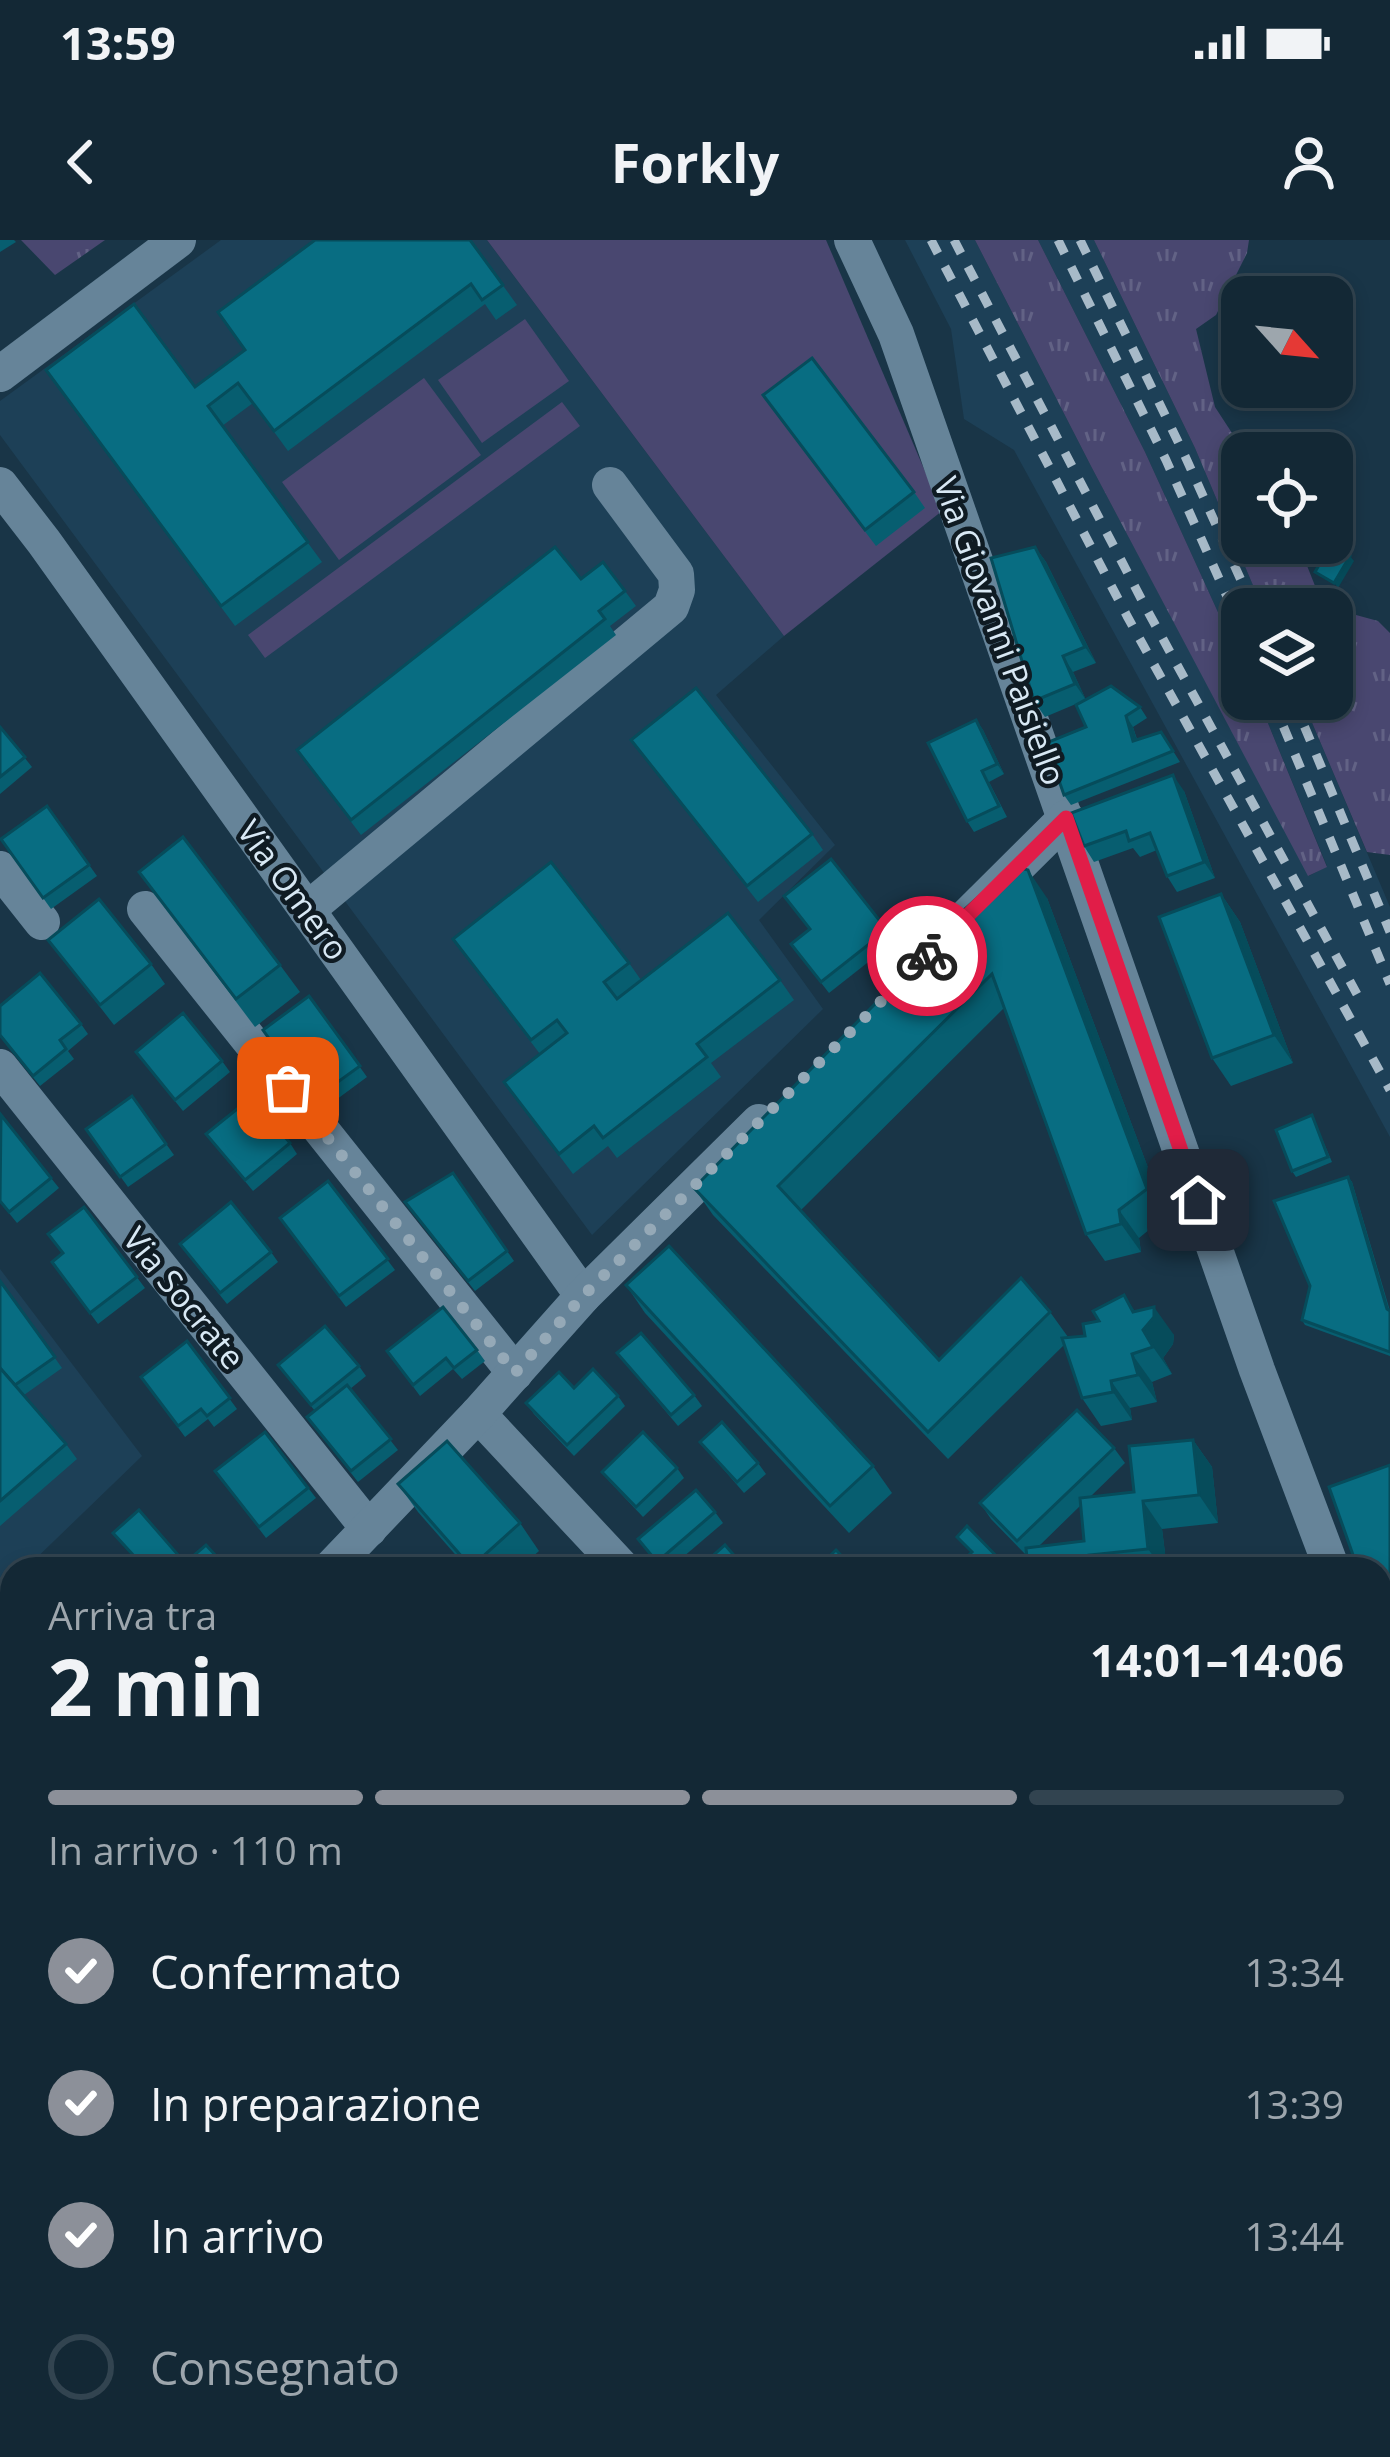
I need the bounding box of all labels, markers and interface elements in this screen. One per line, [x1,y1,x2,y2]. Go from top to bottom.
text: 13:59 [60,12,176,73]
text: Forkly [611,125,779,199]
icon: back [48,129,114,195]
icon: person [1276,129,1342,195]
north arrow [1221,276,1353,408]
map controls [1221,276,1353,720]
button: locate [1221,432,1353,564]
street label: Via Giovanni Paisiello [924,470,1077,791]
button: layers [1221,588,1353,720]
street label: Via Omero [227,811,360,969]
courier [867,896,987,1016]
icon: bike [894,923,960,989]
pin [237,1037,339,1139]
icon: bag [255,1055,321,1121]
pin [1147,1149,1249,1251]
icon: home [1165,1167,1231,1233]
street label: Via Socrate [113,1217,256,1378]
text: Arriva tra [48,1588,217,1641]
text: 14:01–14:06 [1090,1629,1344,1690]
text: 2 min [48,1633,265,1739]
text: In arrivo · 110 m [48,1823,343,1876]
icon: check [48,1938,114,2004]
text: Confermato [150,1941,402,2002]
text: 13:34 [1245,1945,1344,1998]
icon: check [48,2070,114,2136]
text: In preparazione [150,2073,481,2134]
text: 13:39 [1245,2077,1344,2130]
icon: check [48,2202,114,2268]
text: In arrivo [150,2205,325,2266]
text: 13:44 [1245,2209,1344,2262]
text: Consegnato [150,2337,400,2398]

